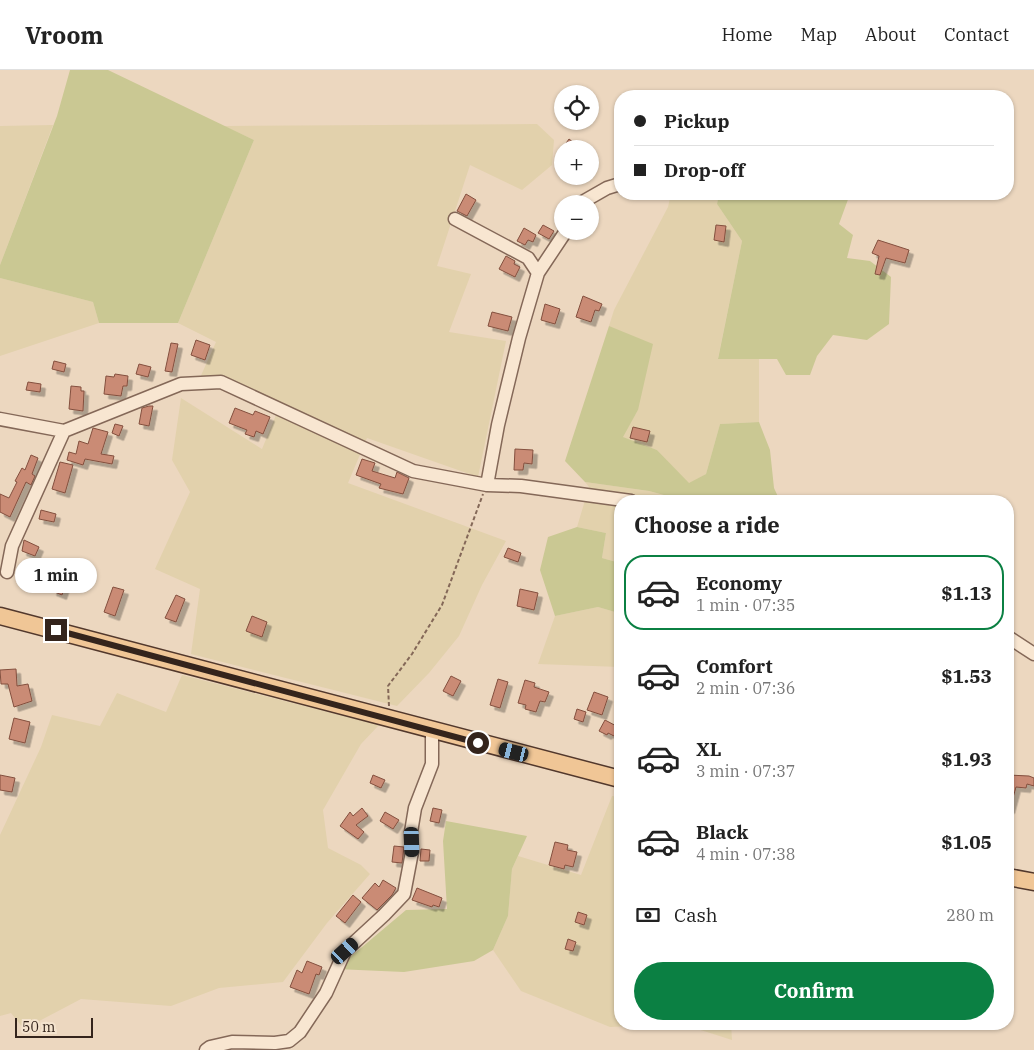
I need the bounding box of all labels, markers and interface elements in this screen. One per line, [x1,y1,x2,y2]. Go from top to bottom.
text: Vroom [25,19,104,51]
text: Home [721,23,773,46]
text: Map [801,23,837,46]
text: About [865,23,916,46]
text: Contact [944,23,1009,46]
map controls [554,85,599,240]
button: locate [554,85,599,130]
text: Pickup [664,109,729,133]
button: + [554,140,599,185]
text: Drop-off [664,158,745,182]
button: − [554,195,599,240]
text: Choose a ride [634,510,780,539]
callout: 1 min [15,558,97,592]
text: 1 min [34,565,78,585]
icon: car [636,570,681,615]
text: Economy [696,571,782,595]
text: $1.13 [941,581,992,605]
text: 1 min · 07:35 [696,595,795,615]
route end [45,619,67,641]
icon: car [636,653,681,698]
text: Comfort [696,654,773,678]
text: $1.53 [941,664,992,688]
text: 2 min · 07:36 [696,678,795,698]
route start [467,732,489,754]
icon: car [636,736,681,781]
text: XL [696,737,722,761]
car [497,741,530,763]
text: $1.93 [941,747,992,771]
text: 3 min · 07:37 [696,761,795,781]
icon: car [636,819,681,864]
text: Black [696,820,748,844]
car [403,827,420,857]
text: $1.05 [941,830,992,854]
text: 4 min · 07:38 [696,844,795,864]
icon: cash [634,901,662,929]
text: Cash [674,903,718,927]
text: 280 m [946,905,994,925]
car [328,935,361,967]
button: Confirm [634,962,994,1020]
scale bar [15,1015,92,1038]
text: 50 m [22,1018,55,1036]

